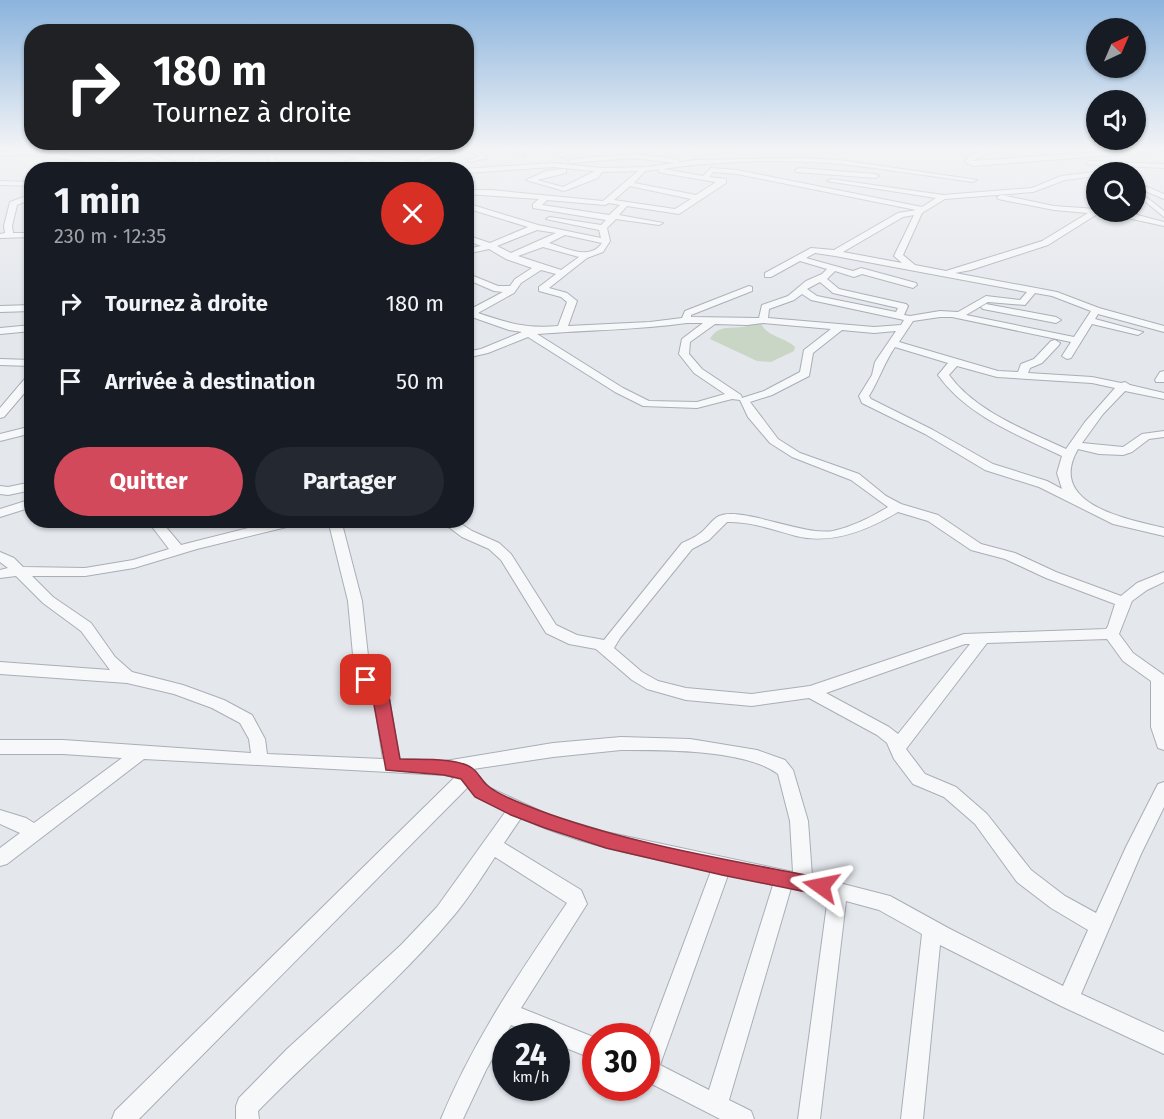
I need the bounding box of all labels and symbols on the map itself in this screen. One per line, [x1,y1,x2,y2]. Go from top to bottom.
north arrow [1086,18,1146,78]
pin [340,654,391,705]
position arrow [789,854,853,918]
speed limit sign: 30 [582,1023,660,1101]

